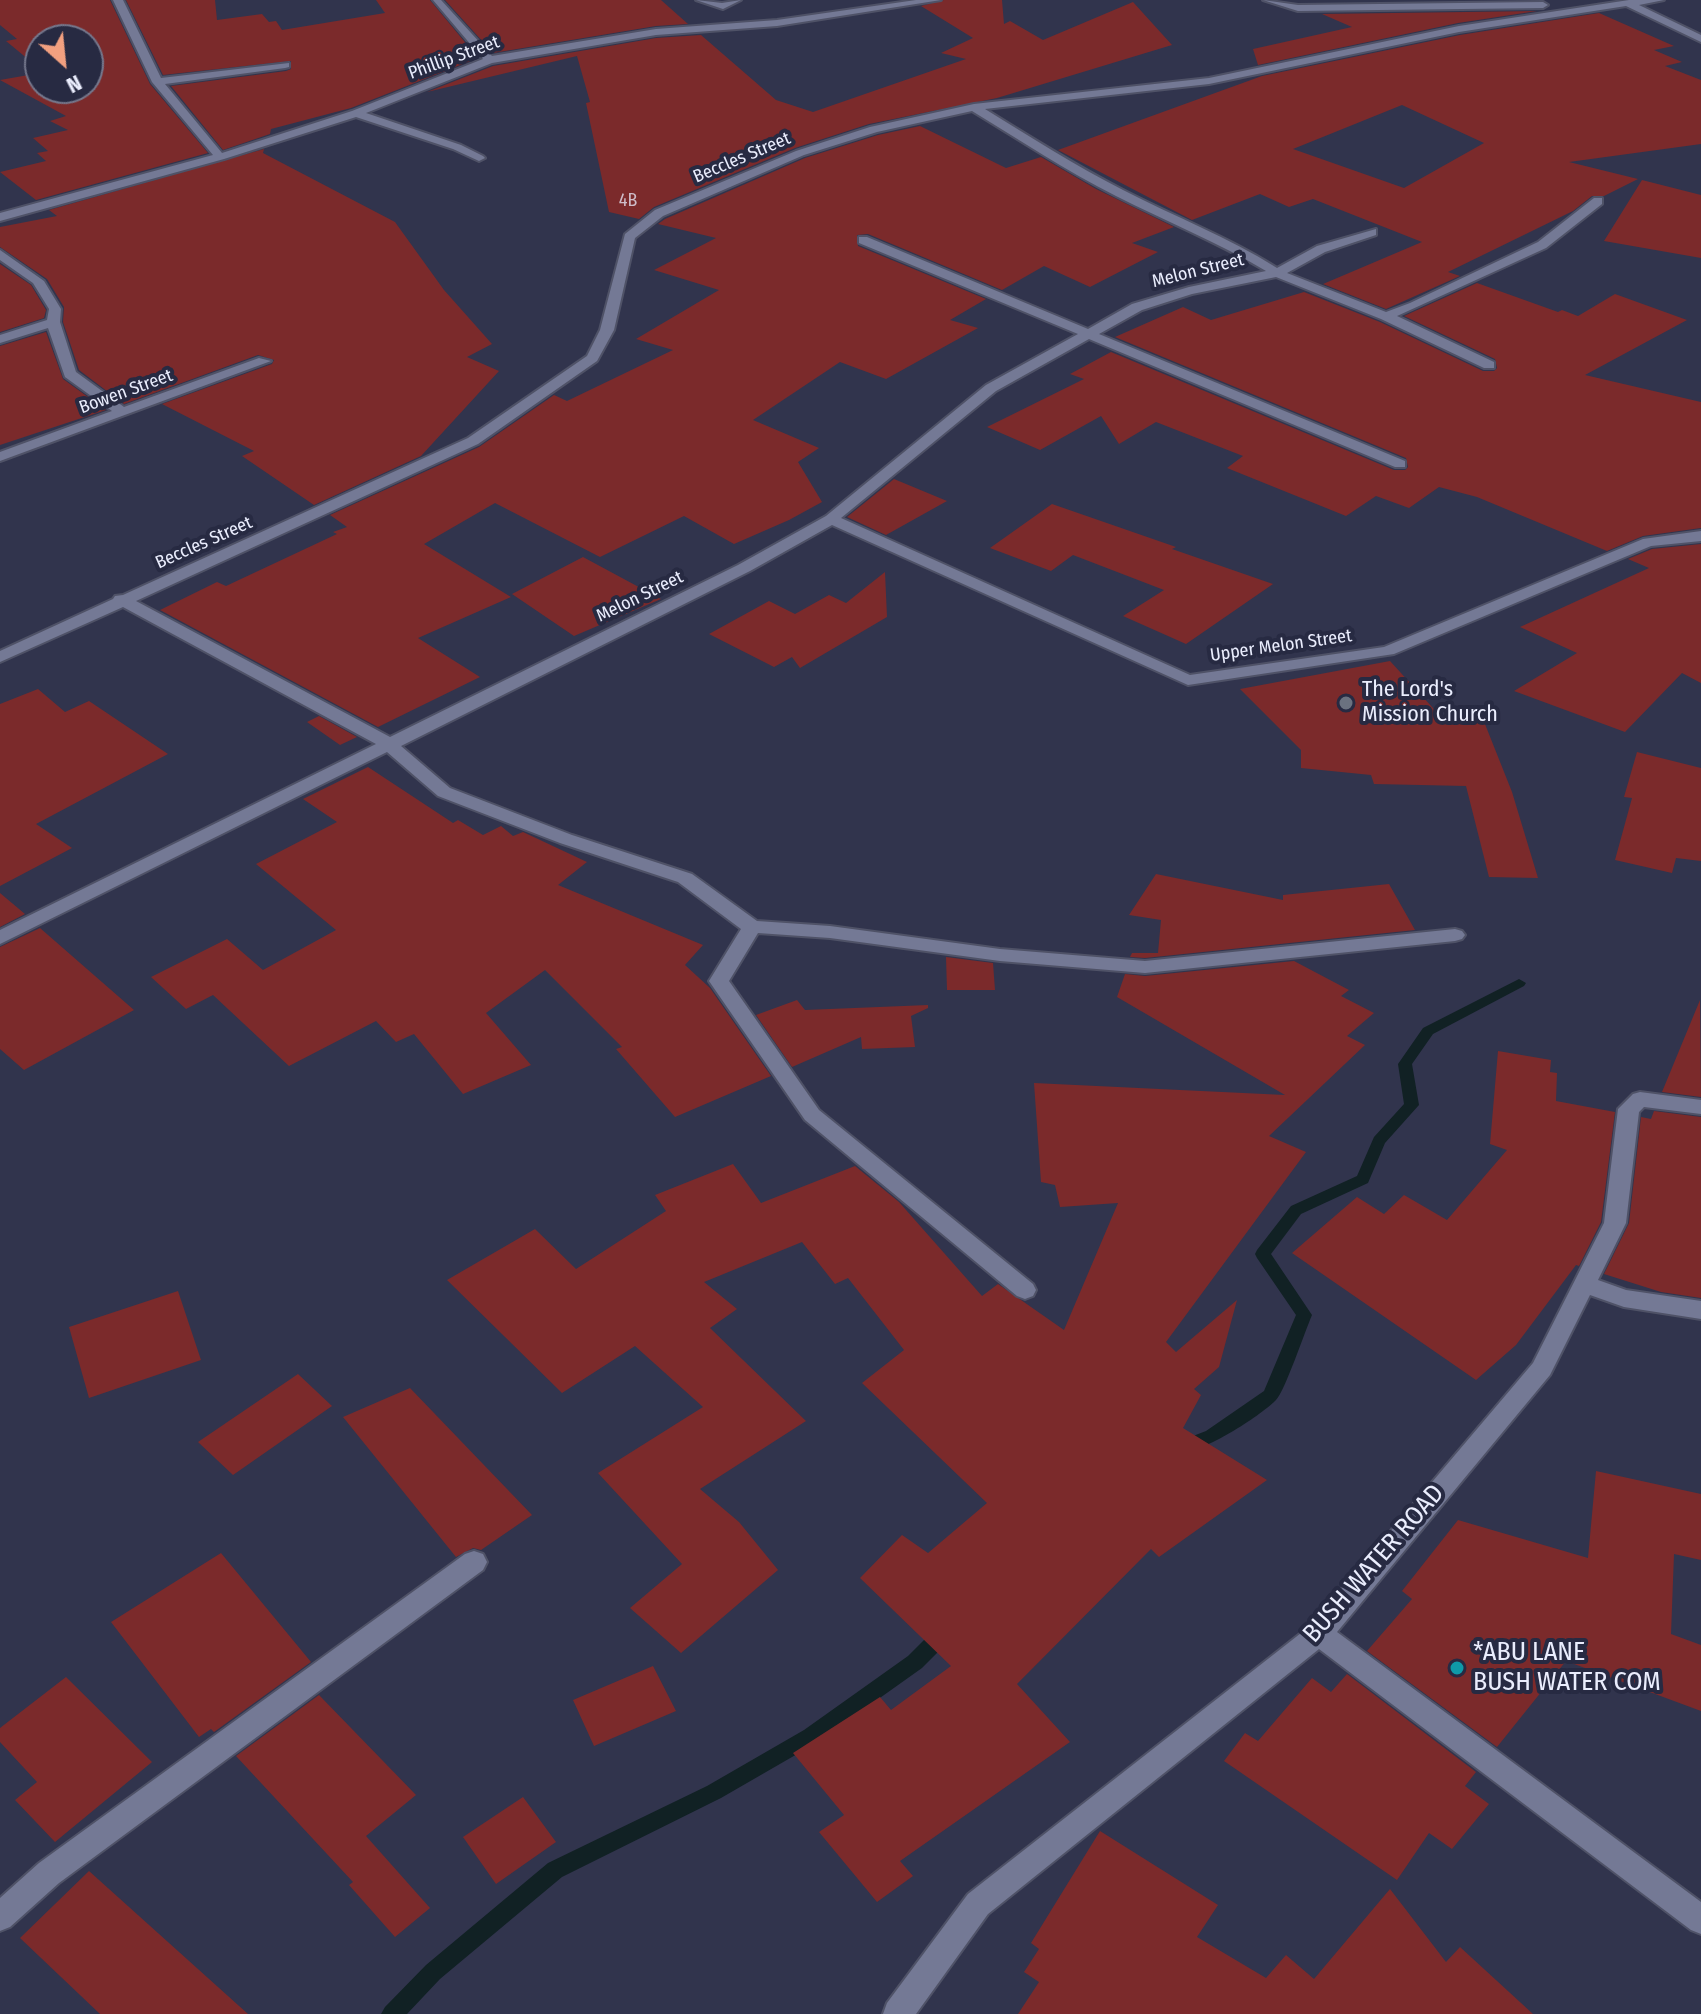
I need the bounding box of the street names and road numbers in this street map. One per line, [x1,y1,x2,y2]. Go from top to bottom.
street label: Phillip Street [406,32,502,84]
street label: Beccles Street [690,128,794,188]
street label: Melon Street [1150,249,1246,293]
street label: Bowen Street [76,365,176,419]
street label: Beccles Street [152,512,256,574]
street label: Melon Street [593,567,687,627]
street label: Upper Melon Street [1209,625,1353,667]
street label: BUSH WATER ROAD [1297,1479,1451,1649]

